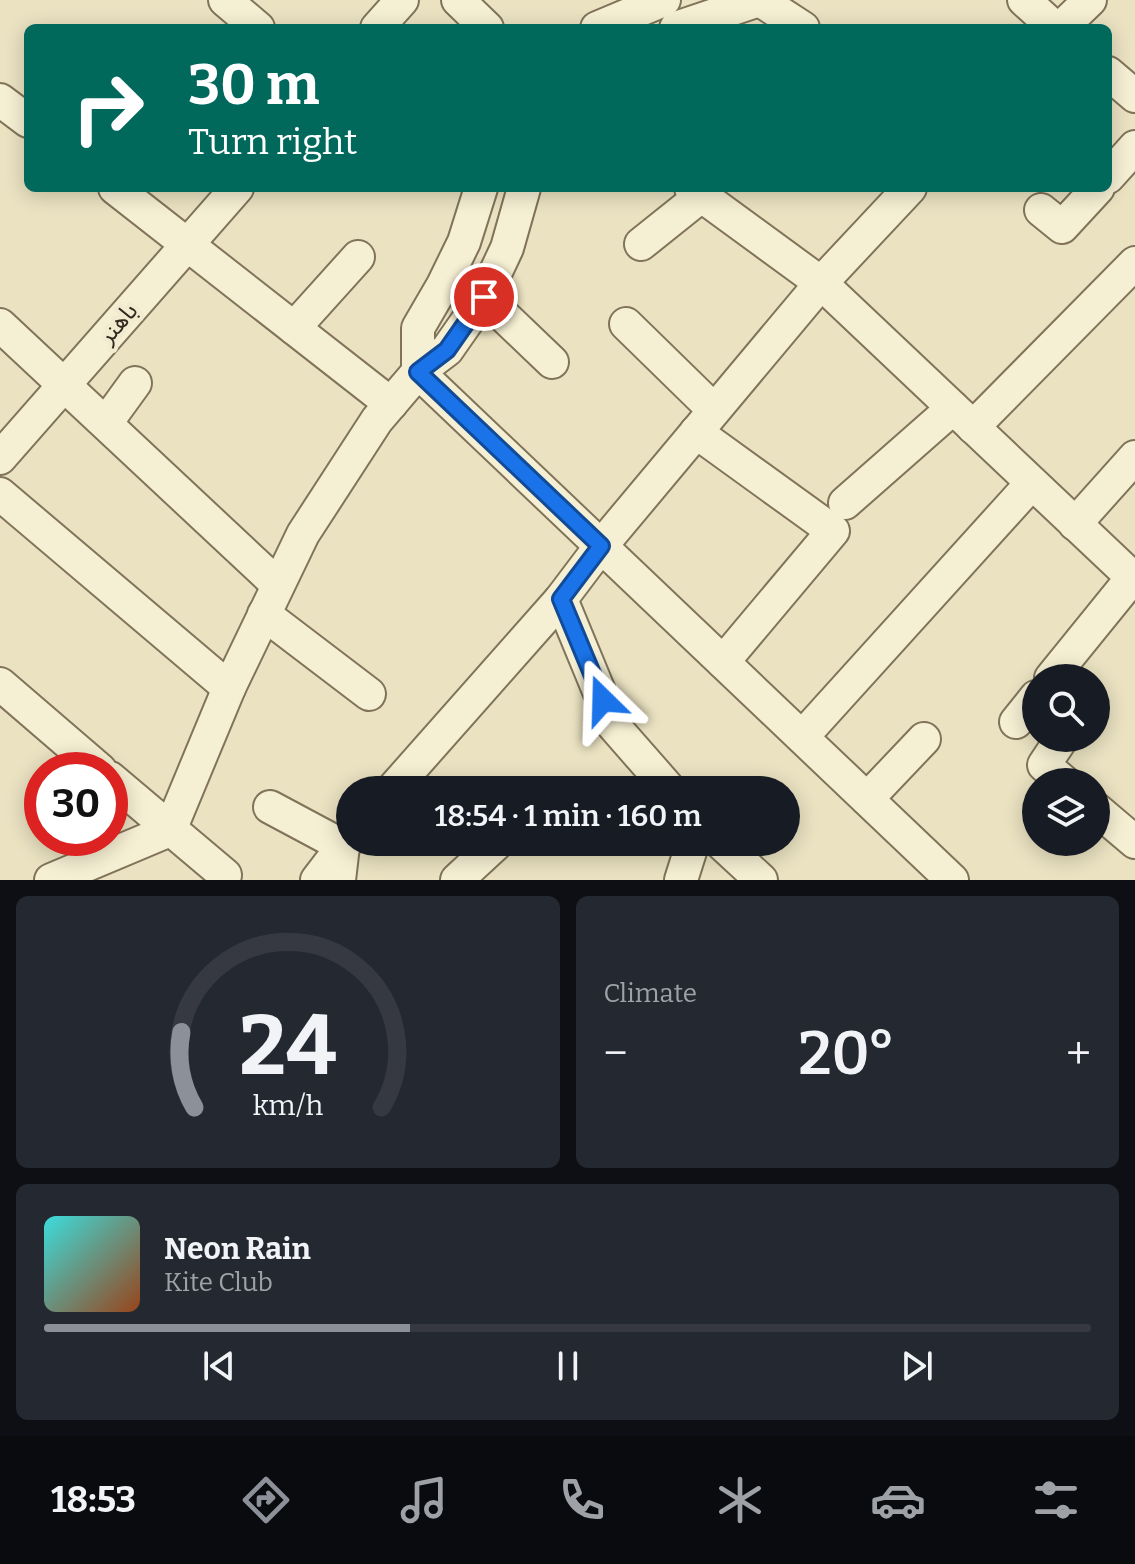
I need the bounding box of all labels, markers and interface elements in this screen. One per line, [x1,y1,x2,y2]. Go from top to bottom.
text: 30 m [188,52,319,119]
icon: right [56,56,160,160]
text: Turn right [188,120,357,164]
pin [450,263,518,331]
icon: arrive [462,275,506,319]
street label: باهنر [92,297,143,350]
position arrow [561,658,645,742]
map controls [1022,664,1110,856]
button: search [1022,664,1110,752]
speed limit sign: 30 [24,752,128,856]
button: layers [1022,768,1110,856]
text: 18:54 · 1 min · 160 m [434,798,702,834]
text: Climate [604,978,697,1009]
text: 24 [239,996,337,1096]
text: 20° [798,1018,896,1090]
text: − [604,1027,628,1080]
text: + [1066,1027,1091,1080]
text: km/h [252,1088,323,1123]
text: Neon Rain [164,1231,311,1267]
text: Kite Club [164,1267,273,1298]
icon: previous [197,1344,241,1388]
icon: pause [546,1344,590,1388]
icon: next [895,1344,939,1388]
icon: directions [238,1472,294,1528]
icon: music [396,1472,452,1528]
icon: phone [554,1472,610,1528]
icon: climate [712,1472,768,1528]
icon: car [870,1472,926,1528]
icon: filters [1028,1472,1084,1528]
text: 18:53 [51,1478,136,1522]

